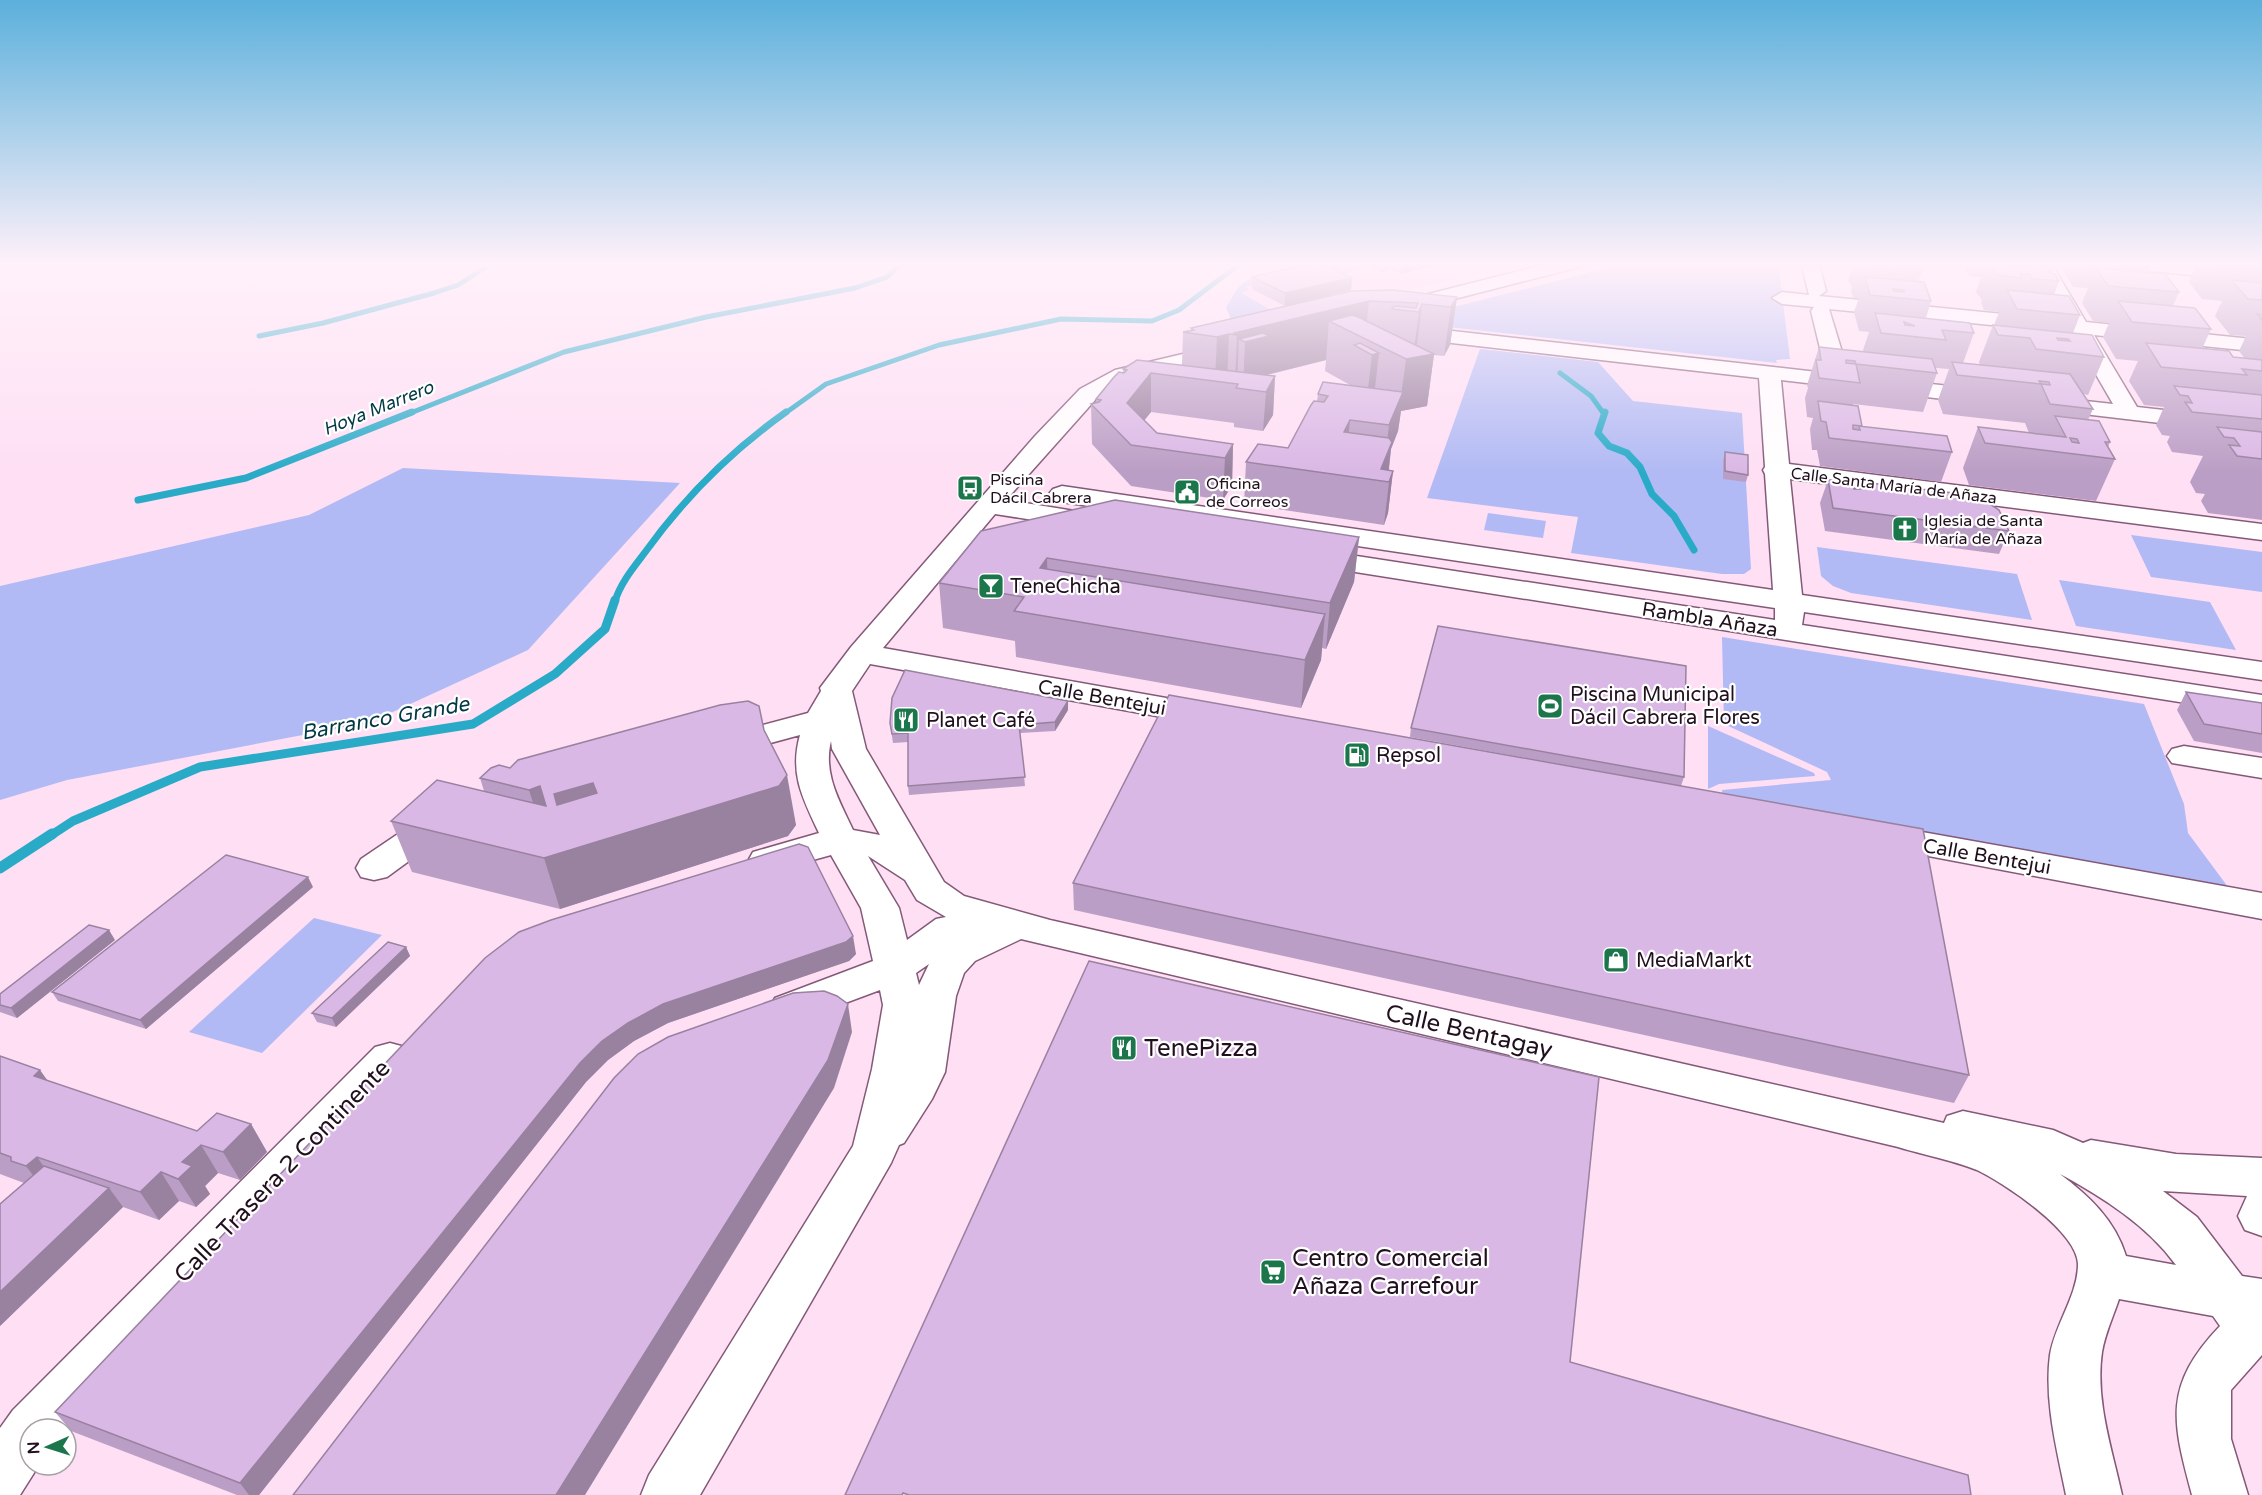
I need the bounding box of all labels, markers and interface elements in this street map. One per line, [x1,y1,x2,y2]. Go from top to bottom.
water label: Hoya Marrero [320,375,437,440]
street label: Calle Santa María de Añaza [1790,463,1998,509]
place label: Piscina Dácil Cabrera [990,470,1092,508]
bus stop icon: Piscina Dácil Cabrera [955,473,985,503]
place label: Oficina de Correos [1206,474,1288,512]
public building icon: Oficina de Correos [1172,477,1202,507]
place label: Iglesia de Santa María de Añaza [1924,511,2043,549]
church icon: Iglesia de Santa María de Añaza [1890,514,1920,544]
bar icon: TeneChicha [976,571,1006,601]
place label: TeneChicha [1010,575,1121,599]
street label: Rambla Añaza [1640,597,1780,643]
street label: Calle Bentejui [1036,675,1168,721]
place label: Piscina Municipal Dácil Cabrera Flores [1570,683,1760,730]
water label: Barranco Grande [299,691,472,746]
sports icon: Piscina Municipal Dácil Cabrera Flores [1535,691,1565,721]
restaurant icon: Planet Café [891,705,921,735]
place label: Planet Café [926,709,1035,733]
fuel station icon: Repsol [1342,740,1372,770]
place label: Repsol [1376,744,1441,768]
street label: Calle Bentejui [1921,834,2053,880]
shop icon: MediaMarkt [1601,945,1631,975]
place label: MediaMarkt [1636,949,1752,973]
street label: Calle Bentagay [1383,998,1555,1065]
restaurant icon: TenePizza [1109,1033,1139,1063]
place label: TenePizza [1144,1034,1258,1063]
street label: Calle Trasera 2 Continente [168,1054,397,1289]
place label: Centro Comercial Añaza Carrefour [1292,1244,1489,1301]
supermarket icon: Centro Comercial Añaza Carrefour [1258,1257,1288,1287]
north arrow [18,1417,78,1477]
text: N [24,1441,44,1455]

